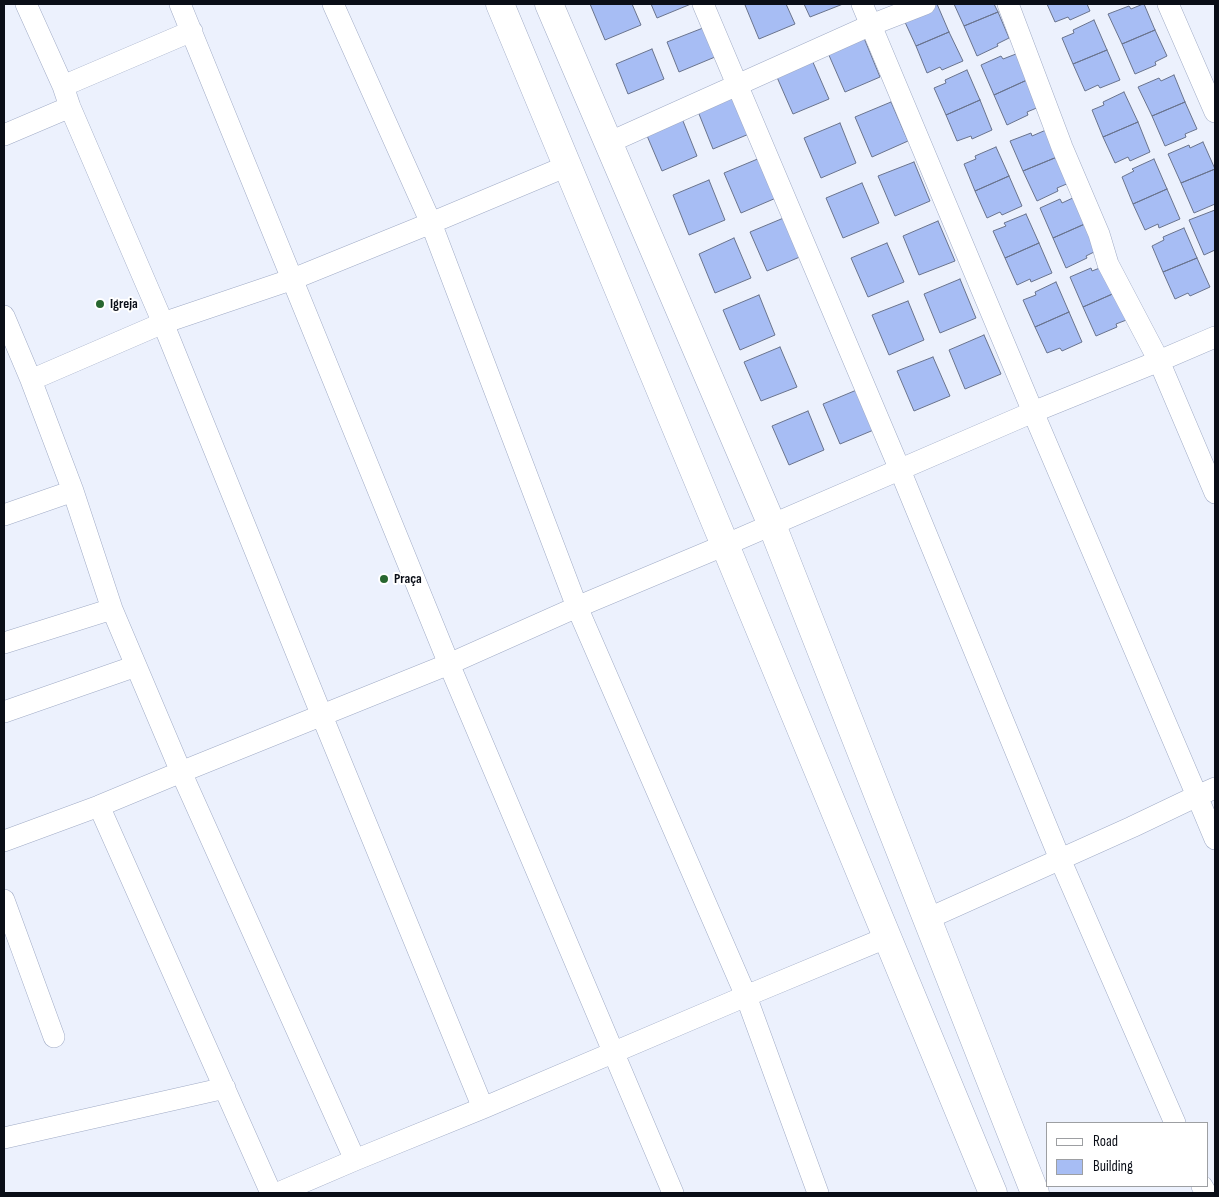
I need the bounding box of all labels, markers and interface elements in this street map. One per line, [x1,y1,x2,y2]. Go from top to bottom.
place label: Igreja [110,296,138,312]
marker: Igreja [94,298,106,310]
place label: Praça [394,571,422,587]
marker: Praça [378,573,390,585]
legend [1046,1122,1209,1187]
text: Road [1093,1132,1118,1151]
text: Building [1093,1157,1133,1176]

